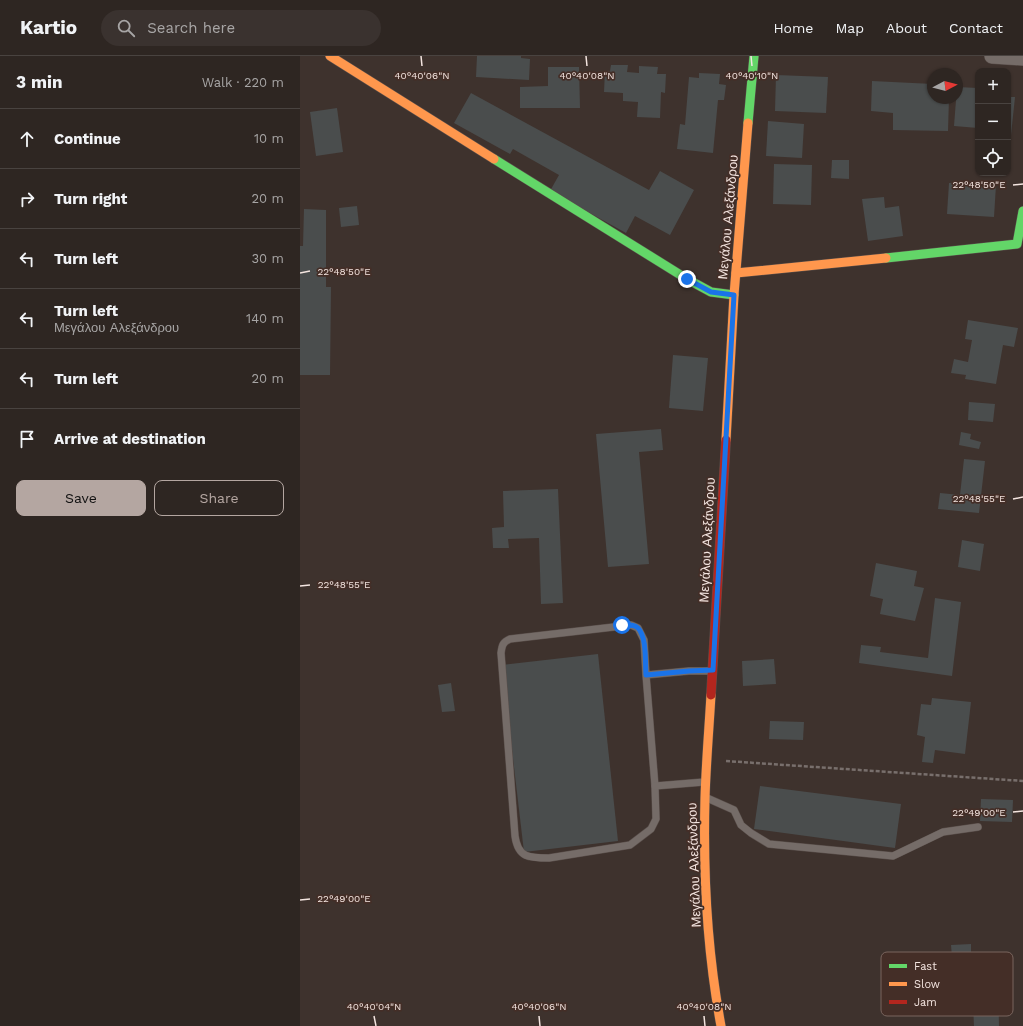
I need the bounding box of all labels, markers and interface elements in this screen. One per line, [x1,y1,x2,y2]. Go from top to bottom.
search box [101,10,381,46]
text: Kartio [20,16,77,39]
icon: search [115,17,137,39]
text: Search here [147,19,235,37]
text: Home [773,20,813,36]
text: Map [835,20,864,36]
text: About [886,20,927,36]
text: Contact [949,20,1003,36]
north arrow [927,68,963,104]
map controls [975,68,1011,176]
button: + [975,68,1011,104]
text: 40°40'06"N [394,70,450,81]
text: 40°40'08"N [559,70,615,81]
text: 40°40'10"N [726,70,778,81]
text: 3 min [16,72,62,92]
text: Walk · 220 m [202,75,284,90]
button: − [975,104,1011,140]
icon: ahead [16,128,38,150]
text: Continue [54,130,121,148]
text: 10 m [254,131,284,146]
button: locate [975,140,1011,176]
street label: Μεγάλου Αλεξάνδρου [715,154,741,280]
text: 22°48'50"E [952,179,1006,190]
icon: right [16,188,38,210]
text: Turn right [54,190,127,208]
text: 20 m [252,191,284,206]
icon: left [16,248,38,270]
text: Turn left [54,250,118,268]
text: 30 m [252,251,284,266]
text: 22°48'50"E [317,266,371,277]
route end [678,270,696,288]
text: Turn left [54,302,118,320]
icon: left [16,308,38,330]
text: 140 m [246,311,284,326]
text: Μεγάλου Αλεξάνδρου [54,320,179,335]
icon: left [16,368,38,390]
text: Turn left [54,370,118,388]
text: 20 m [252,371,284,386]
icon: arrive [16,428,38,450]
text: Arrive at destination [54,430,206,448]
street label: Μεγάλου Αλεξάνδρου [696,477,718,603]
button: Save [16,480,146,516]
button: Share [154,480,284,516]
text: 22°48'55"E [953,493,1005,504]
text: 22°48'55"E [318,579,370,590]
route start [613,616,631,634]
street label: Μεγάλου Αλεξάνδρου [684,802,704,928]
text: 22°49'00"E [952,807,1006,818]
text: 22°49'00"E [317,893,371,904]
legend [881,952,1013,1016]
text: Fast [914,960,937,973]
text: Slow [914,978,940,991]
text: Jam [914,996,937,1009]
text: 40°40'04"N [347,1001,401,1012]
text: 40°40'06"N [511,1001,567,1012]
text: 40°40'08"N [676,1001,732,1012]

